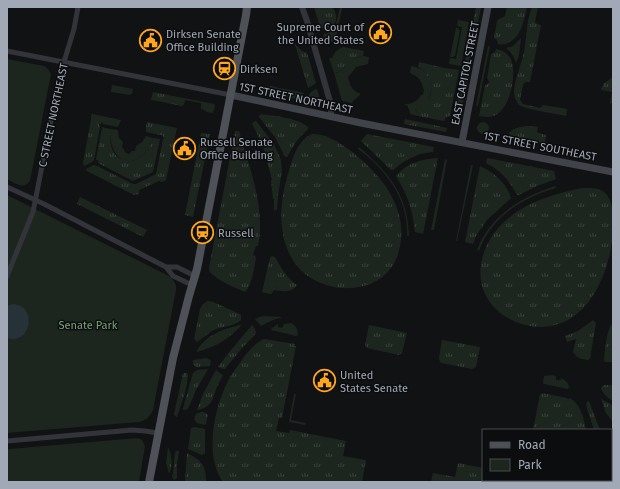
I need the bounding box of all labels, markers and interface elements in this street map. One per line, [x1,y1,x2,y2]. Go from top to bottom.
public building icon: Supreme Court of the United States [367,20,393,46]
street label: EAST CAPITOL STREET [449,20,482,126]
place label: Supreme Court of the United States [277,21,365,47]
public building icon: Dirksen Senate Office Building [138,27,164,53]
place label: Dirksen Senate Office Building [166,28,241,54]
station icon: Dirksen [211,56,237,82]
street label: C STREET NORTHEAST [36,62,71,168]
place label: Dirksen [240,63,278,76]
street label: 1ST STREET NORTHEAST [238,80,354,117]
street label: 1ST STREET SOUTHEAST [482,129,598,164]
public building icon: Russell Senate Office Building [172,135,198,161]
place label: Russell Senate Office Building [200,136,273,162]
station icon: Russell [189,220,215,246]
place label: Russell [218,227,254,240]
park label: Senate Park [59,319,118,332]
public building icon: United States Senate [312,368,338,394]
place label: United States Senate [340,369,408,395]
legend [482,429,612,481]
text: Road [518,438,546,452]
text: Park [518,458,542,472]

